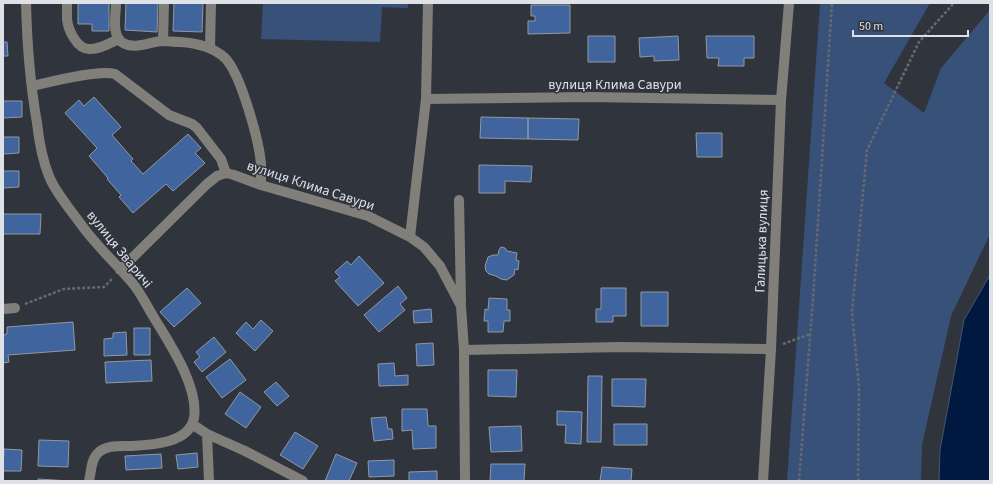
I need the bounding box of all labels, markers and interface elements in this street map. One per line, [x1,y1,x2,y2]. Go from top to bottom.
scale bar [853,12,968,38]
text: 50 m [859,18,883,35]
street label: вулиця Клима Савури [548,75,682,95]
street label: вулиця Клима Савури [244,156,377,216]
street label: Галицька вулиця [750,189,774,293]
street label: вулиця Зваричі [82,206,157,293]

